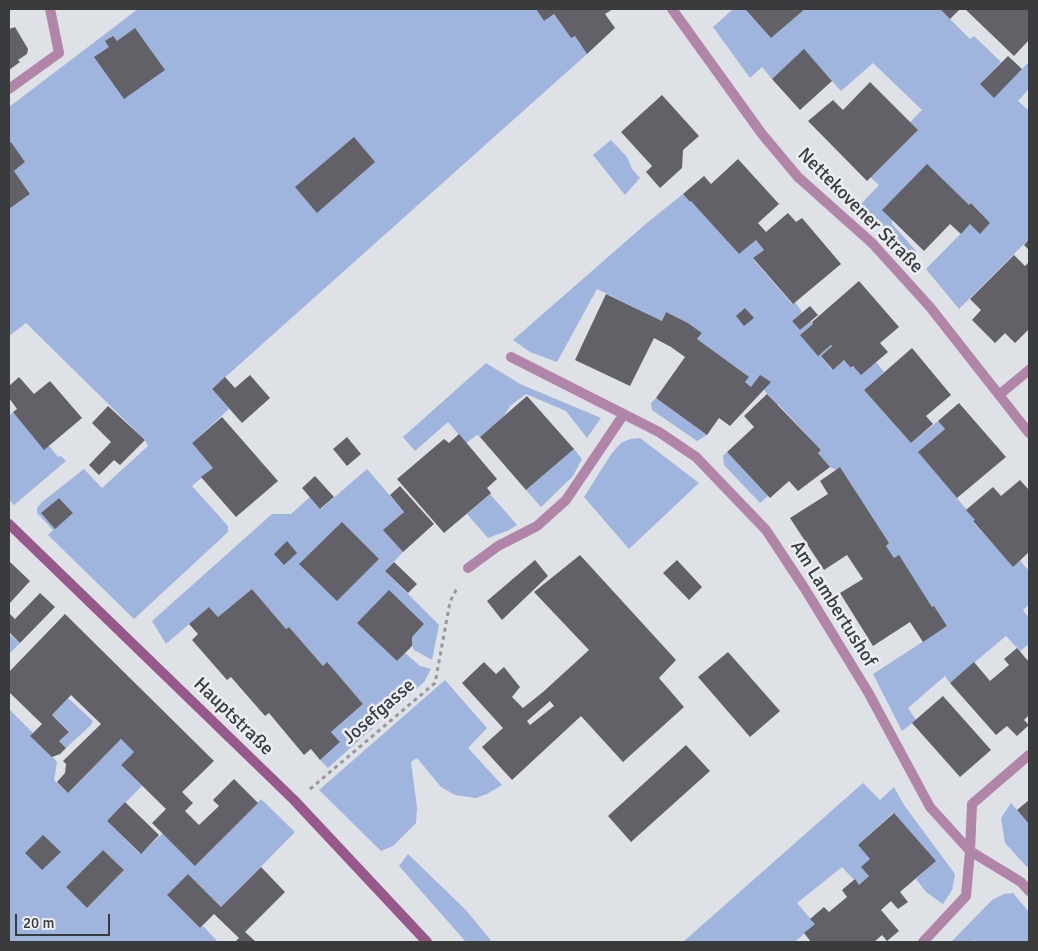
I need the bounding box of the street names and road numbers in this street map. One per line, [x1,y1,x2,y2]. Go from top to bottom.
street label: Nettekovener Straße [793,144,927,278]
street label: Am Lambertushof [785,537,881,671]
street label: Hauptstraße [188,673,278,761]
street label: Josefgasse [338,674,420,750]

